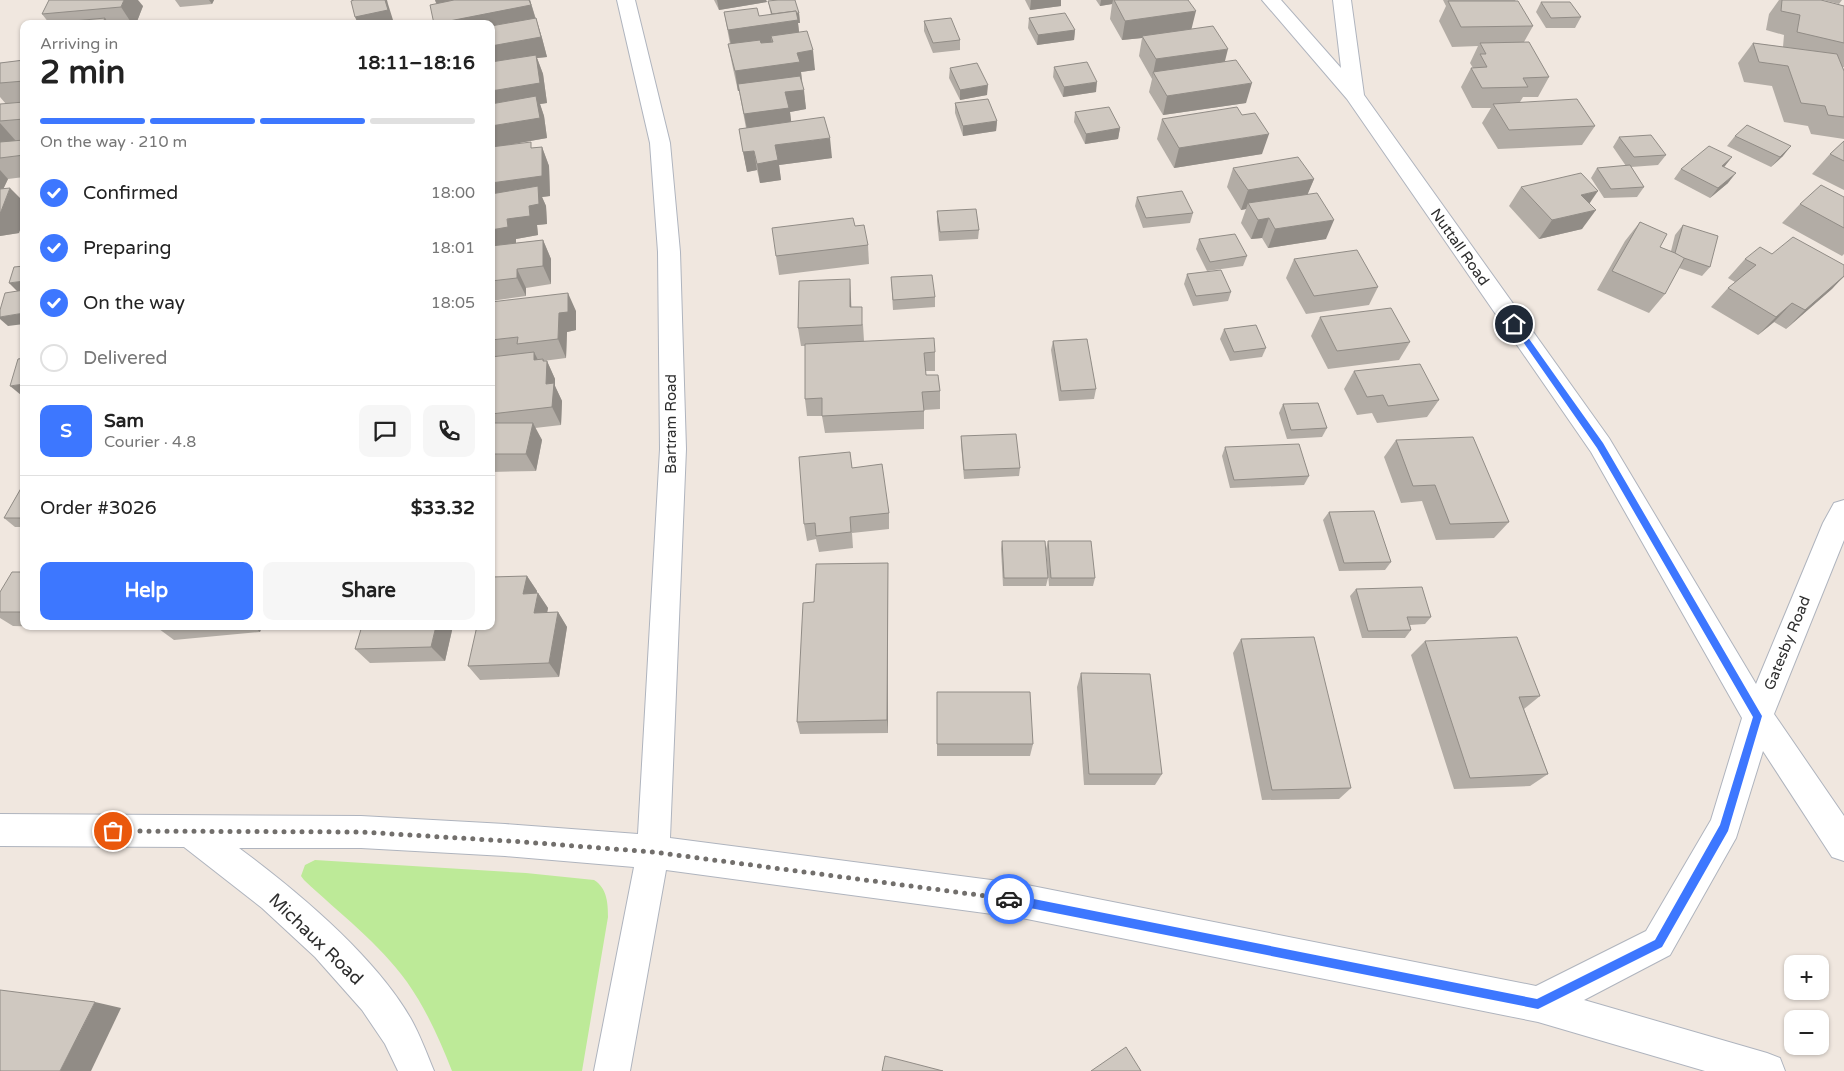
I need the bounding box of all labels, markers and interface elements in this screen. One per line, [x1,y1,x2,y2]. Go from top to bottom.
text: Arriving in [40,34,118,54]
text: 18:11–18:16 [357,52,475,74]
text: 2 min [40,54,125,92]
text: On the way · 210 m [40,132,187,152]
icon: check [40,179,68,207]
text: Confirmed [83,182,178,204]
text: 18:00 [431,183,475,203]
street label: Nuttall Road [1427,205,1493,289]
icon: check [40,234,68,262]
text: Preparing [83,237,172,259]
text: 18:01 [431,238,475,258]
icon: check [40,289,68,317]
text: On the way [83,292,185,314]
text: 18:05 [431,293,475,313]
pin [1493,303,1535,345]
icon: home [1500,310,1528,338]
text: Delivered [83,347,168,369]
street label: Bartram Road [662,374,680,474]
button: chat [359,405,411,457]
button: phone [423,405,475,457]
text: Sam [104,410,144,432]
text: S [60,420,72,442]
text: Courier · 4.8 [104,432,196,452]
text: Order #3026 [40,497,157,519]
text: $33.32 [411,497,475,519]
button: Help [40,562,253,620]
button: Share [263,562,475,620]
street label: Gatesby Road [1760,593,1814,693]
pin [92,810,134,852]
icon: bag [99,817,127,845]
courier [984,874,1034,924]
icon: car [995,885,1023,913]
street label: Michaux Road [264,888,368,990]
map controls [1784,955,1829,1055]
button: + [1784,955,1829,1000]
button: − [1784,1010,1829,1055]

